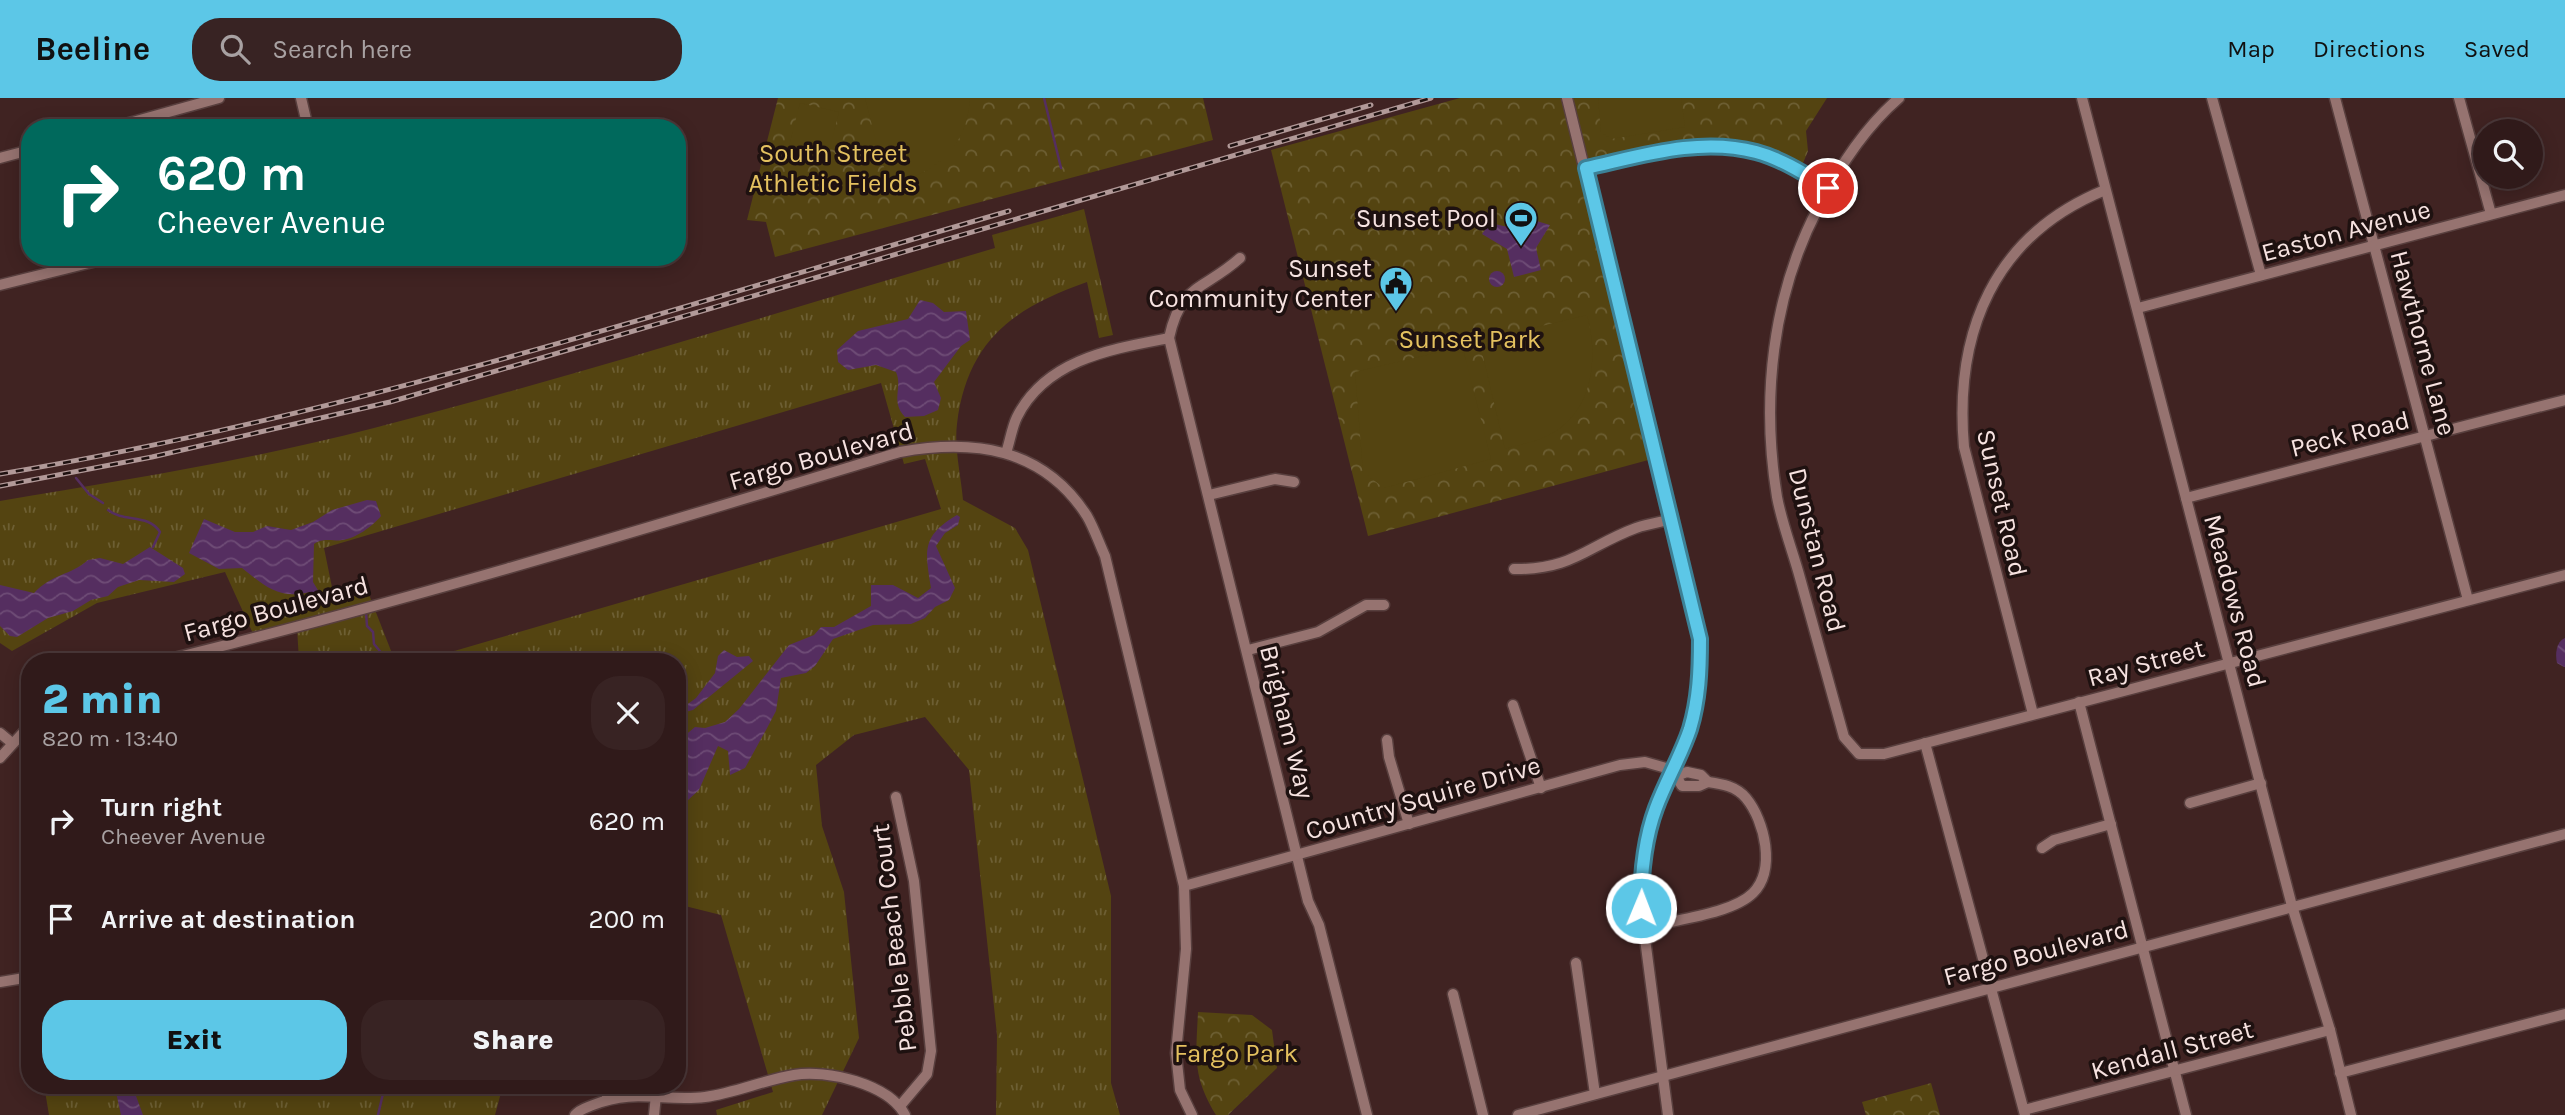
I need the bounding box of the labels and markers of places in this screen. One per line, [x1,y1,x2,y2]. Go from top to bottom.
pin [1798,158,1858,218]
sports icon: Sunset Pool [1502,199,1540,248]
place label: Sunset Pool [1356,203,1496,234]
place label: Sunset Community Center [1148,253,1373,314]
public building icon: Sunset Community Center [1377,264,1415,313]

